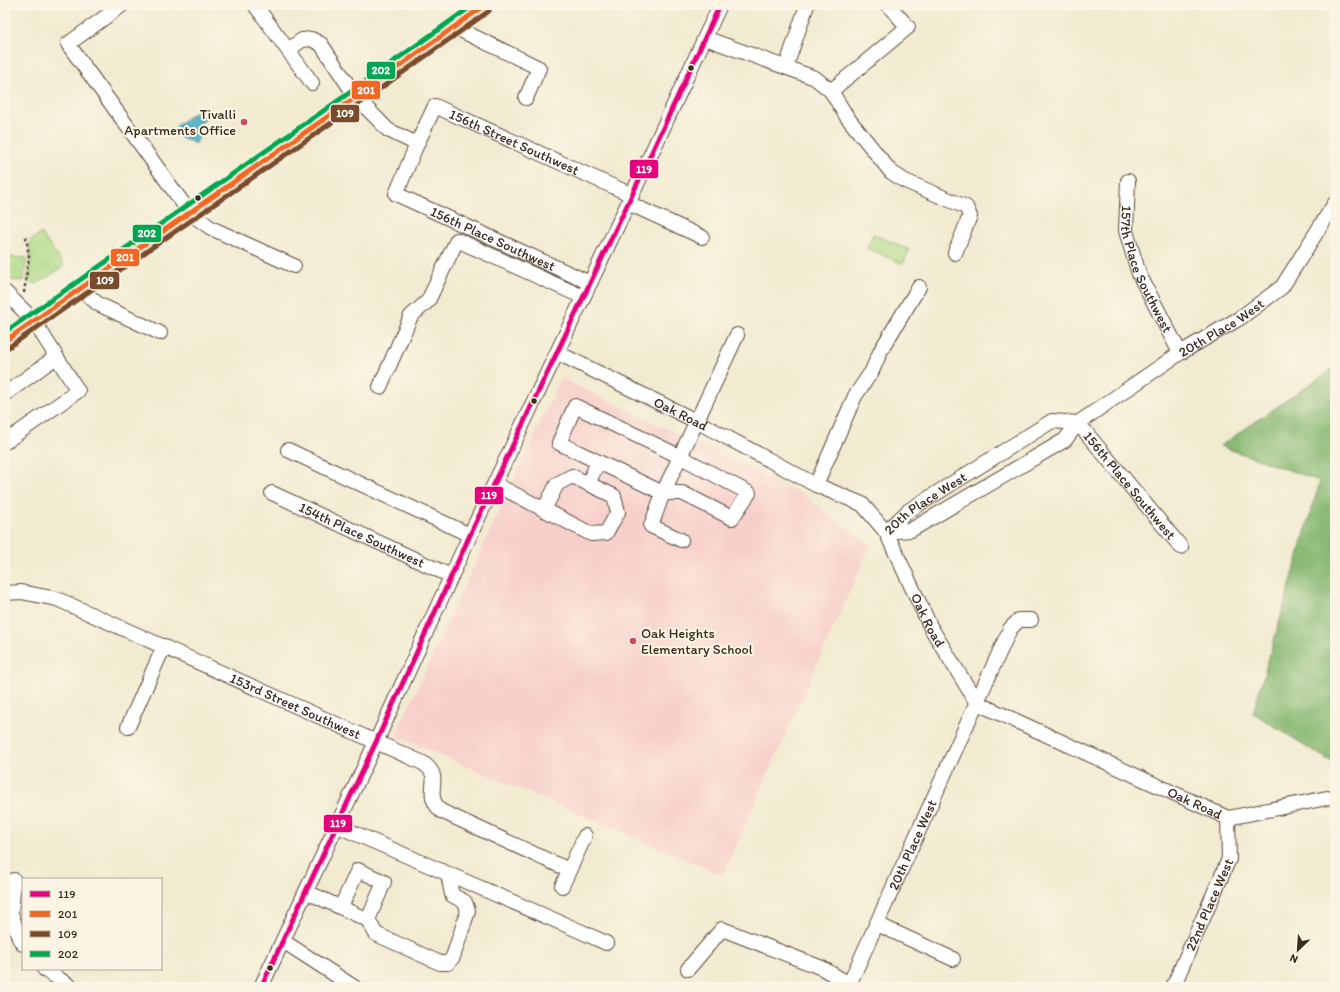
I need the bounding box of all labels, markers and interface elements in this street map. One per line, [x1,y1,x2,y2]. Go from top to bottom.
line badge: 202 [366,61,396,80]
unlabelled marker [686,63,696,73]
text: 202 [372,64,390,77]
line badge: 201 [351,80,381,100]
text: 201 [357,84,376,97]
line badge: 109 [330,104,360,123]
place label: Tivalli Apartments Office [124,106,236,139]
street label: 156th Street Southwest [446,106,582,179]
text: 109 [336,107,354,120]
marker: Tivalli Apartments Office [239,117,249,127]
line badge: 119 [629,159,659,179]
text: 119 [636,163,652,176]
unlabelled marker [193,193,203,203]
street label: 156th Place Southwest [428,203,558,275]
street label: 157th Place Southwest [1117,205,1176,336]
line badge: 202 [132,224,162,243]
text: 202 [138,227,156,240]
line badge: 201 [110,248,140,267]
text: 201 [116,251,135,264]
line badge: 109 [89,271,120,290]
text: 109 [96,274,114,287]
street label: 20th Place West [1176,295,1268,361]
street label: Oak Road [651,394,711,435]
unlabelled marker [529,396,539,406]
street label: 156th Place Southwest [1079,428,1179,543]
street label: 20th Place West [881,469,970,538]
line badge: 119 [474,486,504,505]
text: 119 [481,489,497,502]
street label: 154th Place Southwest [296,499,427,572]
street label: Oak Road [907,591,949,651]
place label: Oak Heights Elementary School [641,625,753,658]
marker: Oak Heights Elementary School [628,636,638,646]
street label: 153rd Street Southwest [227,670,363,743]
street label: Oak Road [1165,783,1225,823]
street label: 20th Place West [885,797,941,893]
line badge: 119 [323,814,353,833]
text: 119 [330,817,346,830]
street label: 22nd Place West [1182,856,1237,954]
legend [22,878,162,970]
text: 119 [58,887,75,901]
text: 201 [58,907,78,921]
text: 109 [58,927,77,941]
north arrow [1278,930,1318,970]
text: 202 [58,947,79,961]
text: N [1288,951,1300,966]
unlabelled marker [265,963,275,973]

